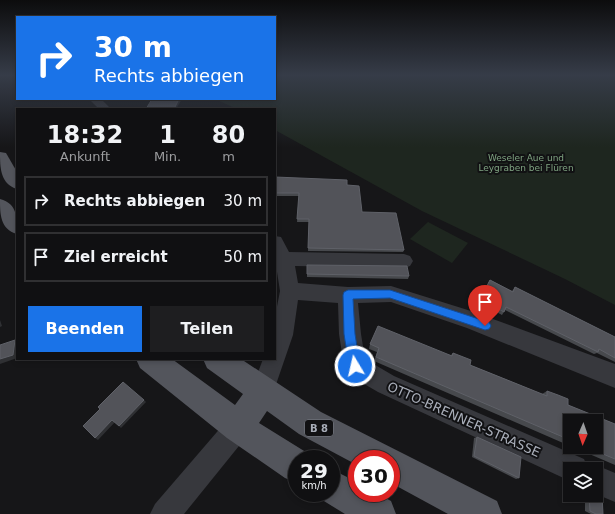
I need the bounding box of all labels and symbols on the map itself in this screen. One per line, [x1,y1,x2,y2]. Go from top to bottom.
park label: Weseler Aue und Leygraben bei Flüren [478,153,574,173]
pin [468,285,502,326]
position arrow [334,345,376,387]
street label: OTTO-BRENNER-STRASSE [385,379,543,460]
north arrow [563,414,603,454]
road number: B 8 [305,420,333,436]
speed limit sign: 30 [348,450,400,502]

